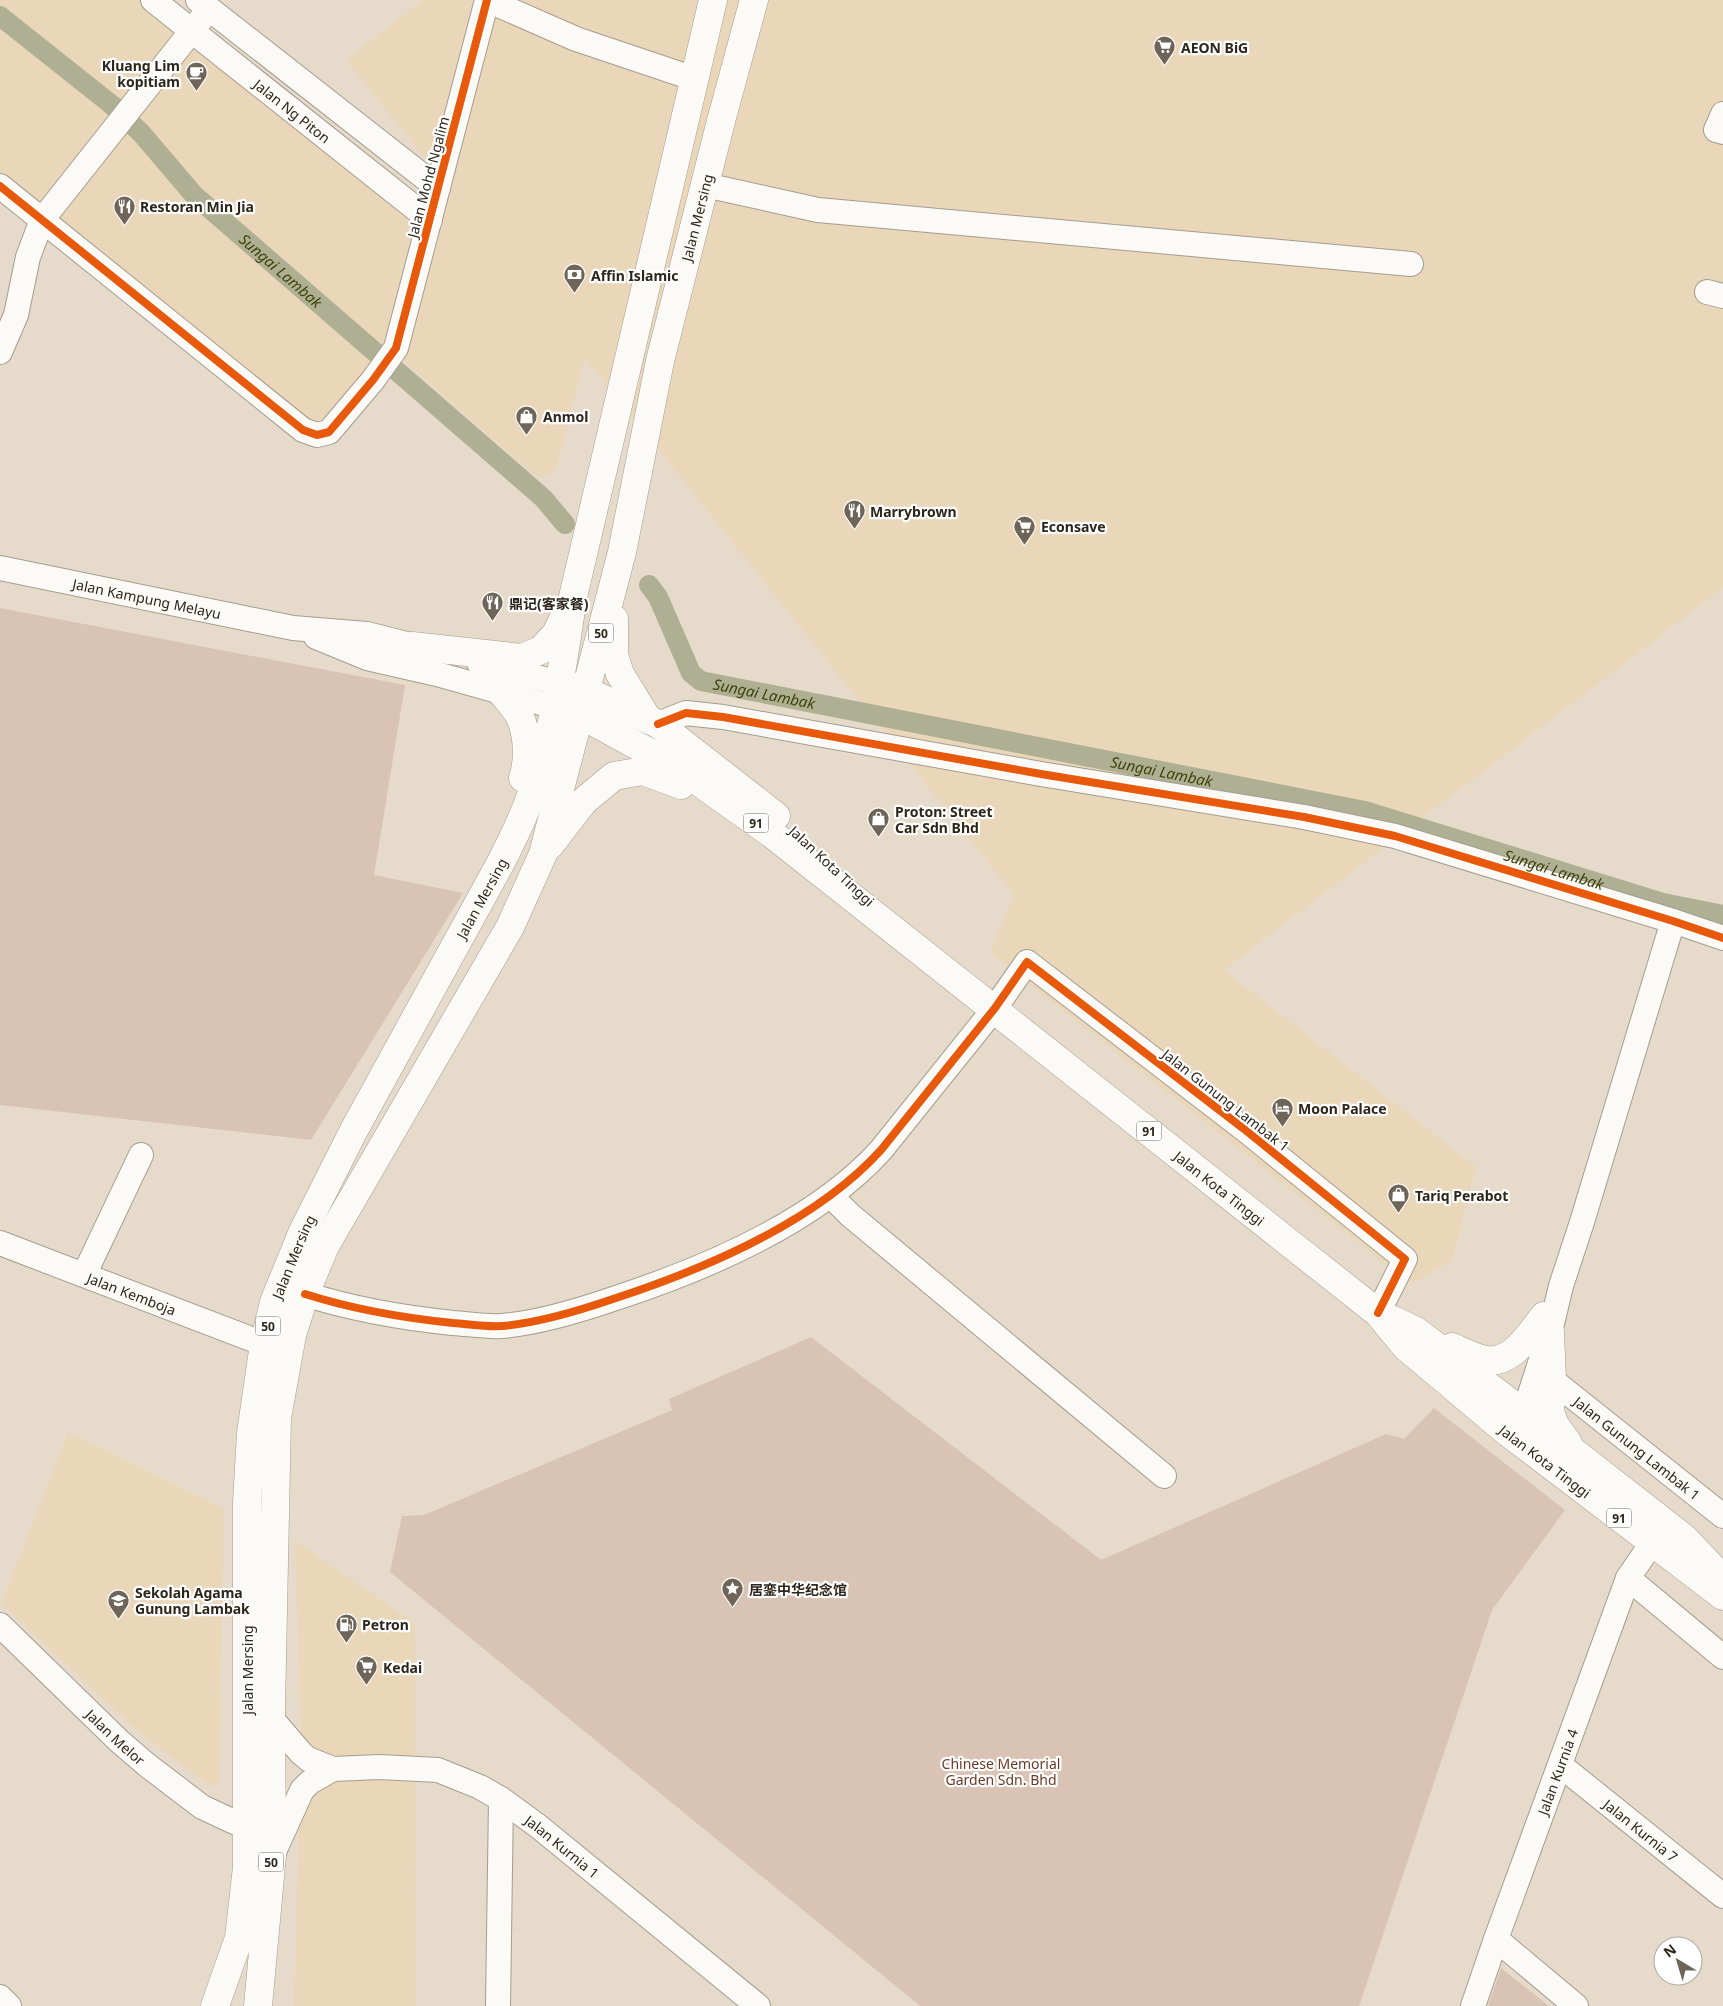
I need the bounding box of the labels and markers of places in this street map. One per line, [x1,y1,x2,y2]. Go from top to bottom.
supermarket icon: AEON BiG [1153,35,1177,66]
place label: AEON BiG [1181,38,1248,57]
place label: Kluang Lim kopitiam [102,56,180,91]
cafe icon: Kluang Lim kopitiam [184,61,208,92]
restaurant icon: Restoran Min Jia [112,194,136,225]
place label: Restoran Min Jia [140,197,254,216]
bank icon: Affin Islamic [563,263,587,294]
place label: Affin Islamic [591,266,679,285]
shop icon: Anmol [515,404,539,435]
place label: Anmol [543,407,588,426]
restaurant icon: Marrybrown [842,499,866,530]
place label: Marrybrown [870,502,956,521]
supermarket icon: Econsave [1013,514,1037,545]
place label: Econsave [1041,517,1106,536]
restaurant icon: 鼎记(客家餐) [481,591,505,622]
place label: 鼎记(客家餐) [509,594,589,613]
place label: Proton: Street Car Sdn Bhd [895,802,992,837]
shop icon: Proton: Street Car Sdn Bhd [867,807,891,838]
hotel icon: Moon Palace [1270,1096,1294,1127]
place label: Moon Palace [1298,1099,1387,1118]
shop icon: Tariq Perabot [1387,1183,1411,1214]
place label: Tariq Perabot [1415,1186,1508,1205]
place icon: 居銮中华纪念馆 [721,1577,745,1608]
place label: 居銮中华纪念馆 [749,1580,847,1599]
place label: Sekolah Agama Gunung Lambak [135,1583,250,1618]
school or university icon: Sekolah Agama Gunung Lambak [107,1588,131,1619]
fuel station icon: Petron [334,1612,358,1643]
place label: Petron [362,1615,409,1634]
supermarket icon: Kedai [355,1655,379,1686]
place label: Kedai [383,1658,422,1677]

